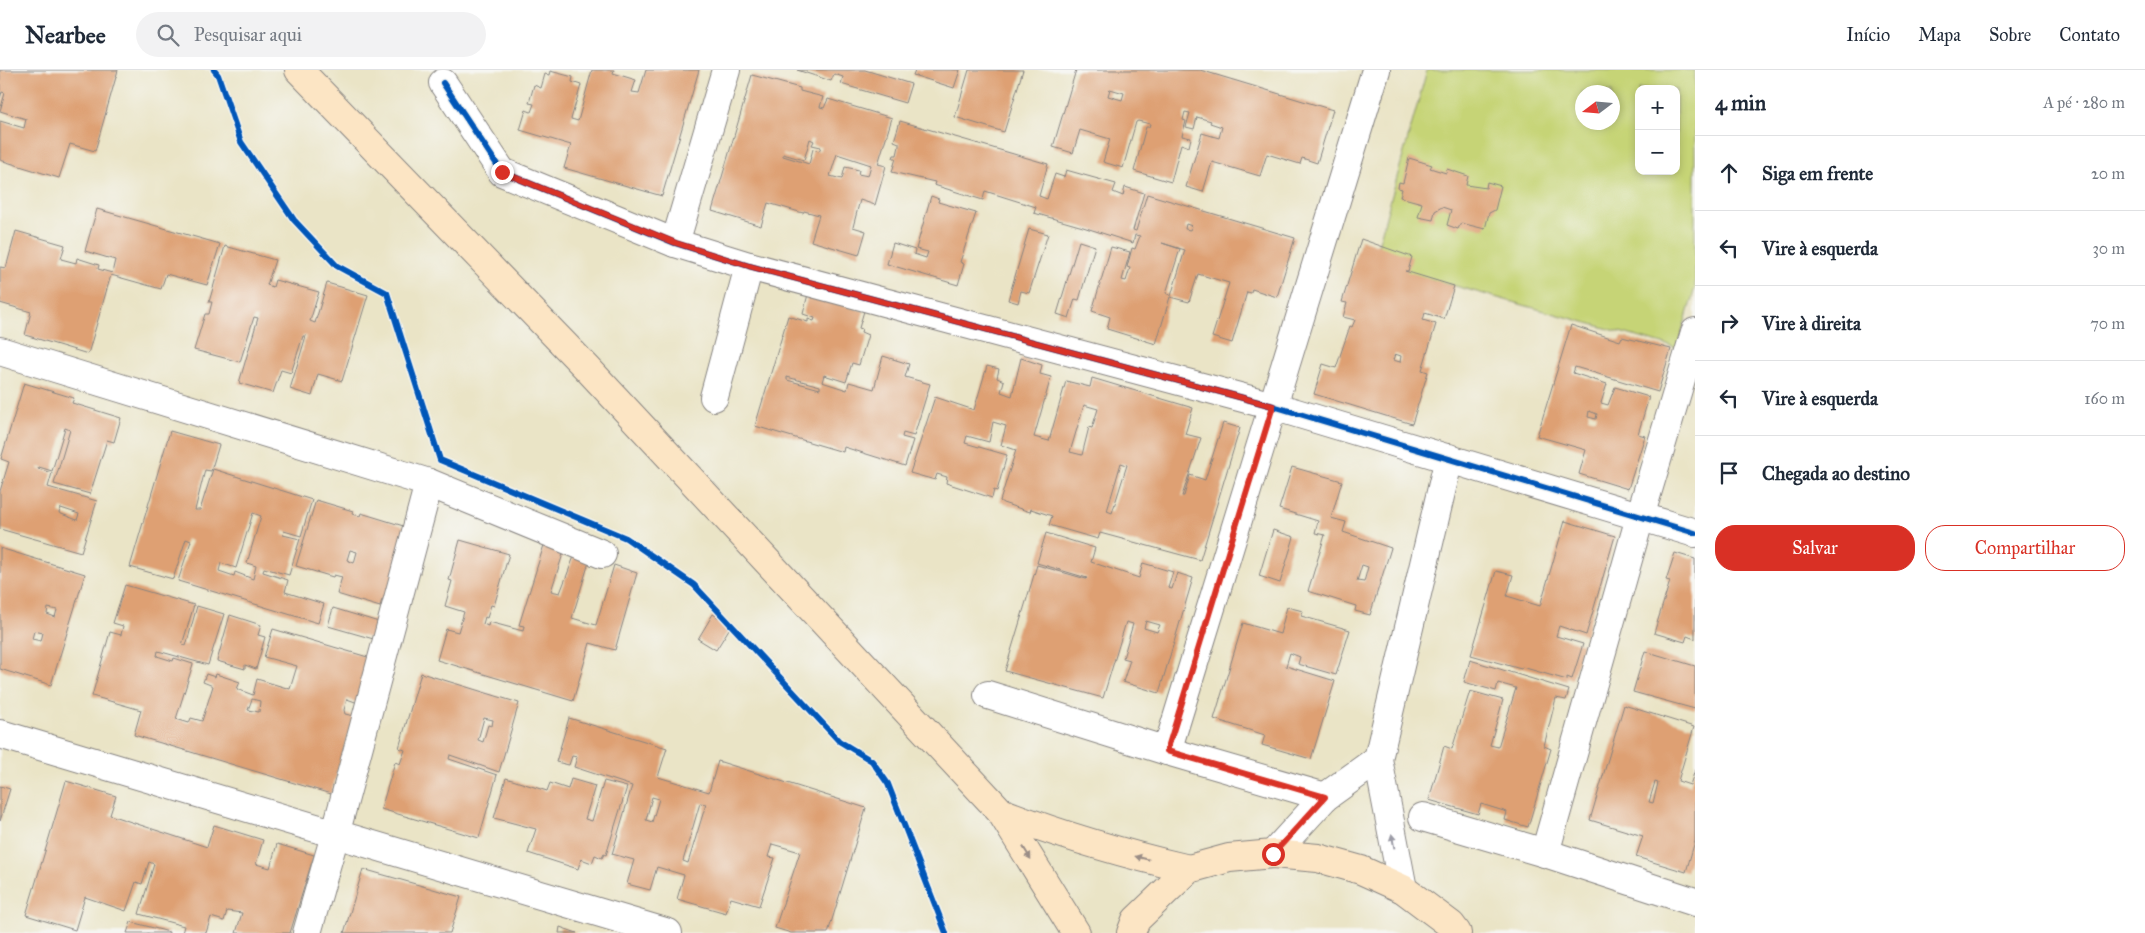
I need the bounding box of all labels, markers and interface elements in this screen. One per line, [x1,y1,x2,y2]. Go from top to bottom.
search box [136,12,486,57]
text: Nearbee [25,20,106,50]
icon: search [154,21,182,49]
text: Pesquisar aqui [194,23,302,46]
text: Início [1846,24,1890,46]
text: Mapa [1918,24,1961,46]
text: Sobre [1989,24,2031,46]
text: Contato [2059,24,2120,46]
north arrow [1575,85,1620,130]
map controls [1635,85,1680,175]
button: + [1635,85,1680,130]
text: 4 min [1715,90,1766,116]
text: A pé · 280 m [2043,93,2125,112]
button: − [1635,130,1680,175]
icon: ahead [1715,159,1743,187]
route end [491,161,514,184]
text: Siga em frente [1762,162,1873,185]
text: 20 m [2091,164,2125,183]
icon: left [1715,234,1743,262]
text: Vire à esquerda [1762,237,1878,260]
text: 30 m [2092,239,2125,258]
icon: right [1715,309,1743,337]
text: Vire à direita [1762,312,1861,335]
text: 70 m [2090,314,2125,333]
icon: left [1715,384,1743,412]
text: Vire à esquerda [1762,387,1878,410]
text: 160 m [2084,389,2125,408]
icon: arrive [1715,459,1743,487]
text: Chegada ao destino [1762,462,1910,485]
button: Salvar [1715,525,1915,571]
button: Compartilhar [1925,525,2125,571]
one-way arrow [1389,833,1397,849]
route start [1262,843,1285,866]
one-way arrow [1022,847,1032,860]
one-way arrow [1134,854,1149,862]

